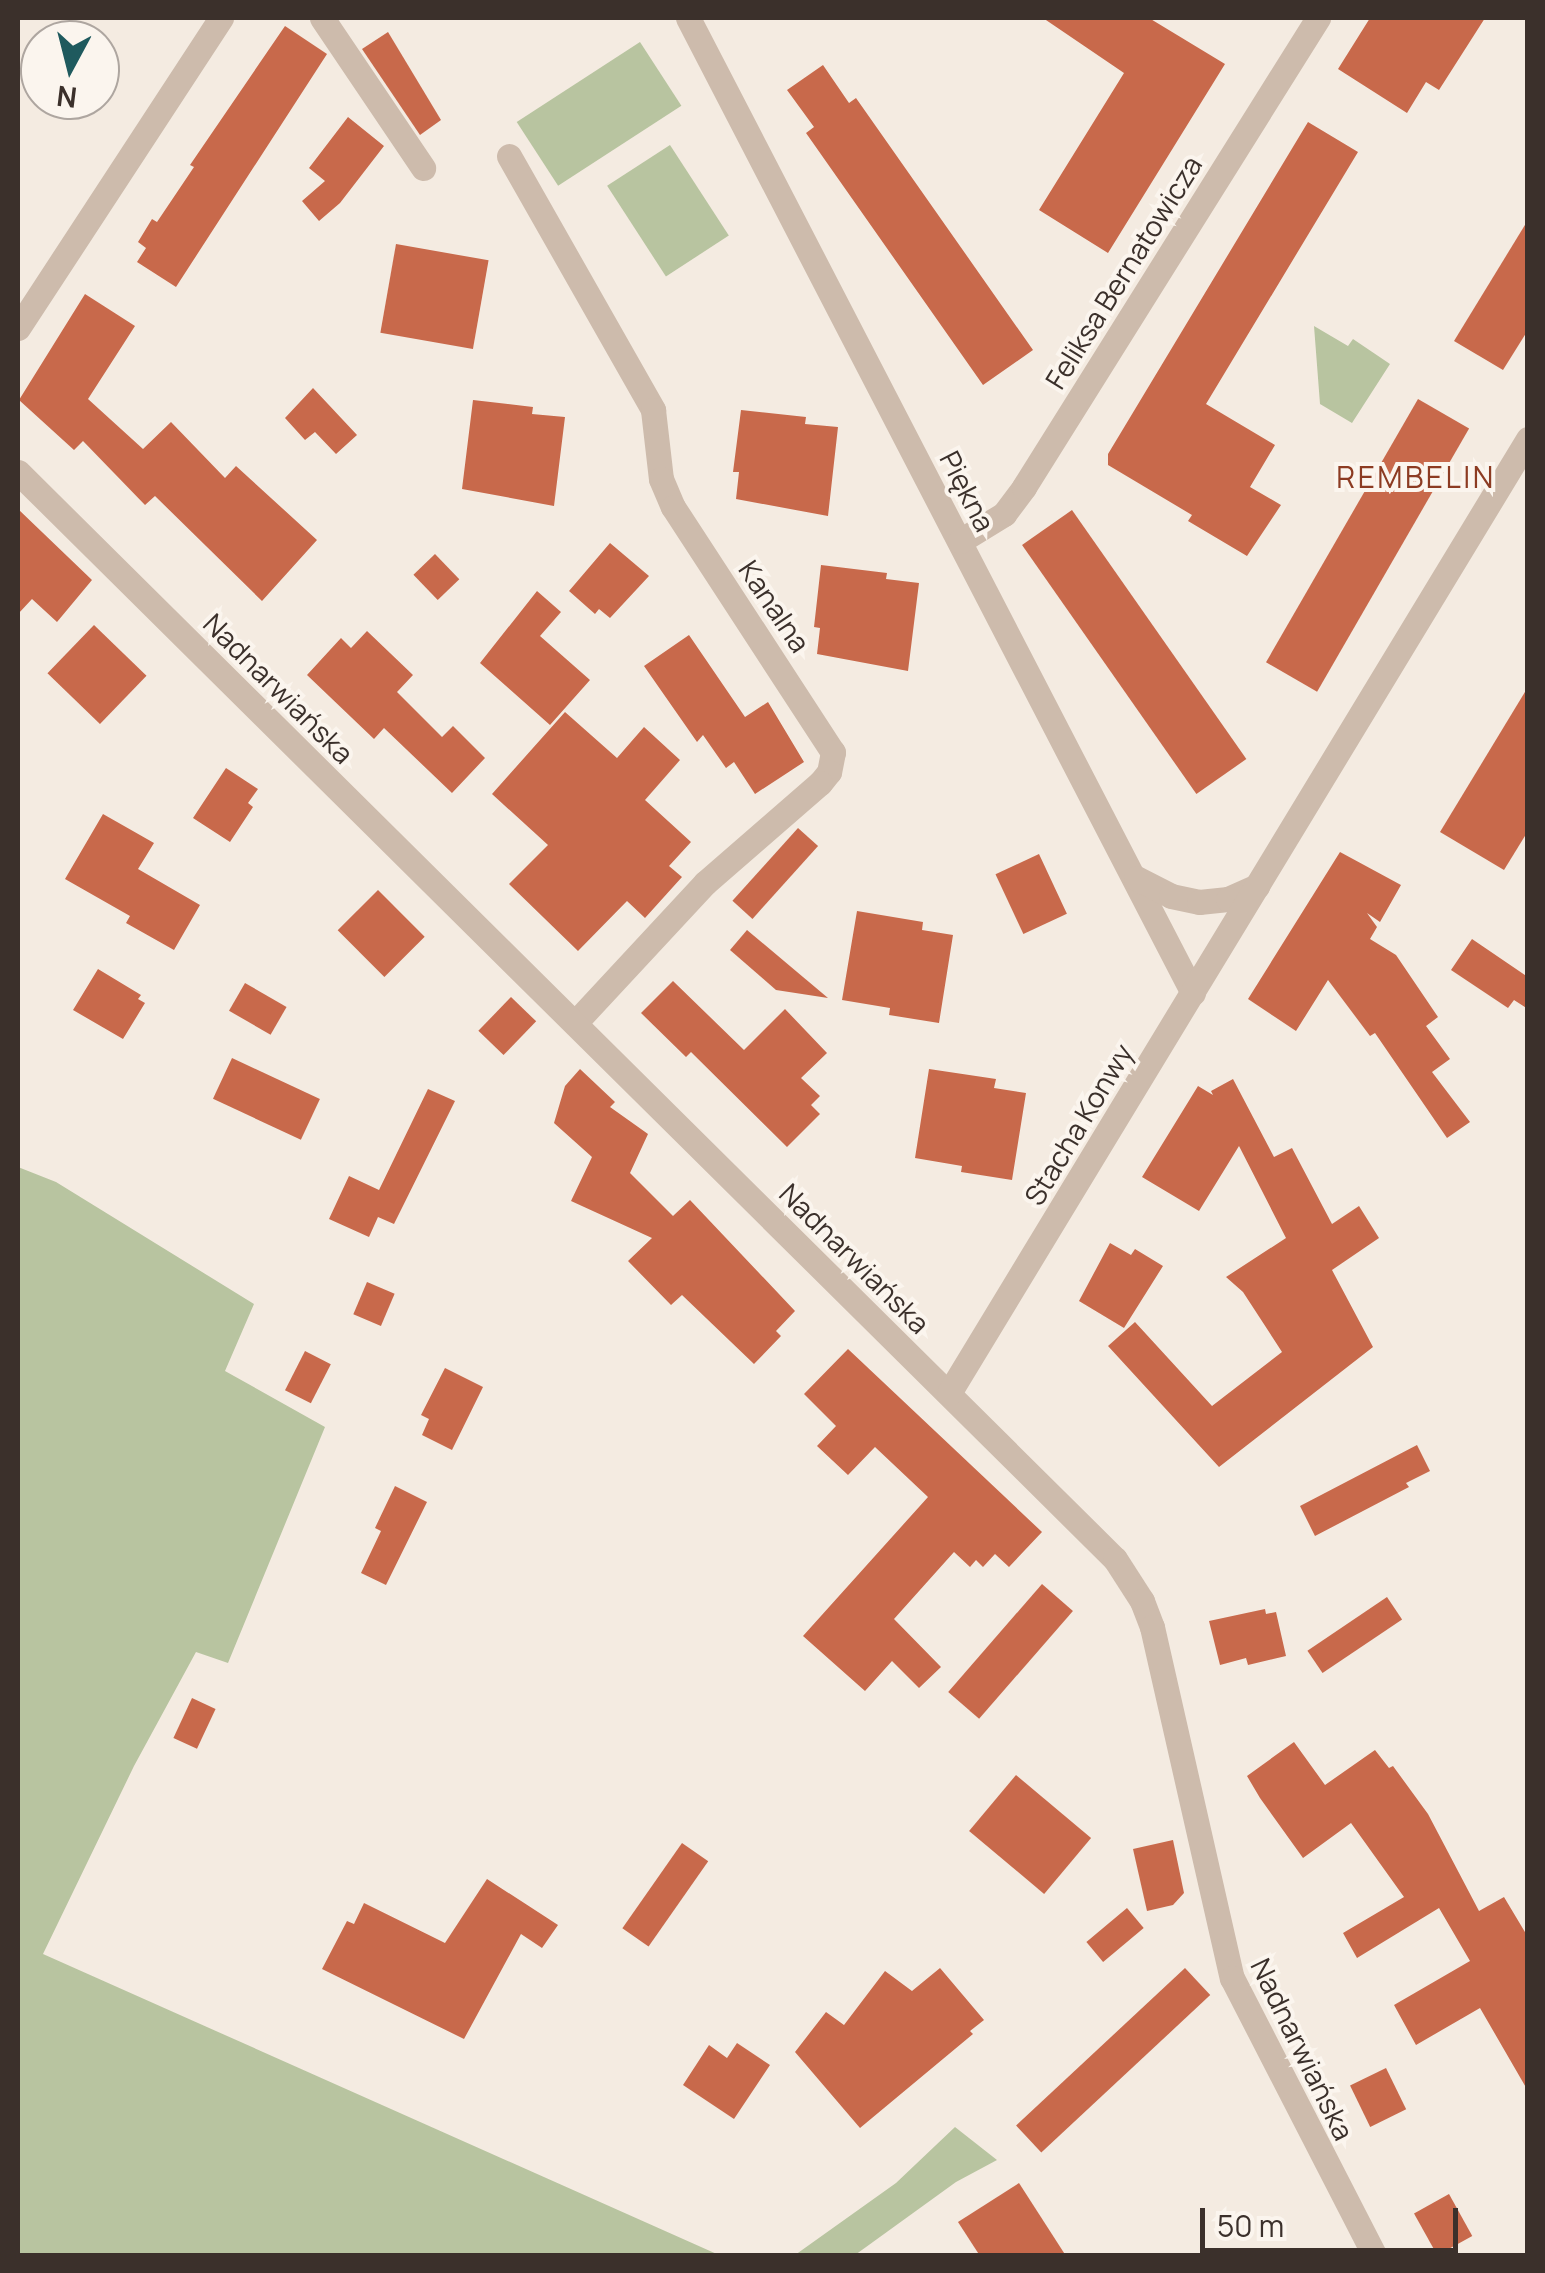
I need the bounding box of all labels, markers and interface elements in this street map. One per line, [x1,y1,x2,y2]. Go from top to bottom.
north arrow [20,20,120,120]
text: N [54,78,79,118]
street label: Feliksa Bernatowicza [1038,149,1208,395]
street label: Piękna [934,445,1002,537]
district label: REMBELIN [1336,459,1496,495]
street label: Kanalna [732,554,818,658]
street label: Nadnarwiańska [197,606,361,770]
street label: Stacha Konwy [1017,1037,1139,1211]
street label: Nadnarwiańska [773,1176,937,1340]
street label: Nadnarwiańska [1245,1953,1361,2145]
scale bar [1205,2188,1462,2250]
text: 50 m [1217,2205,1284,2246]

